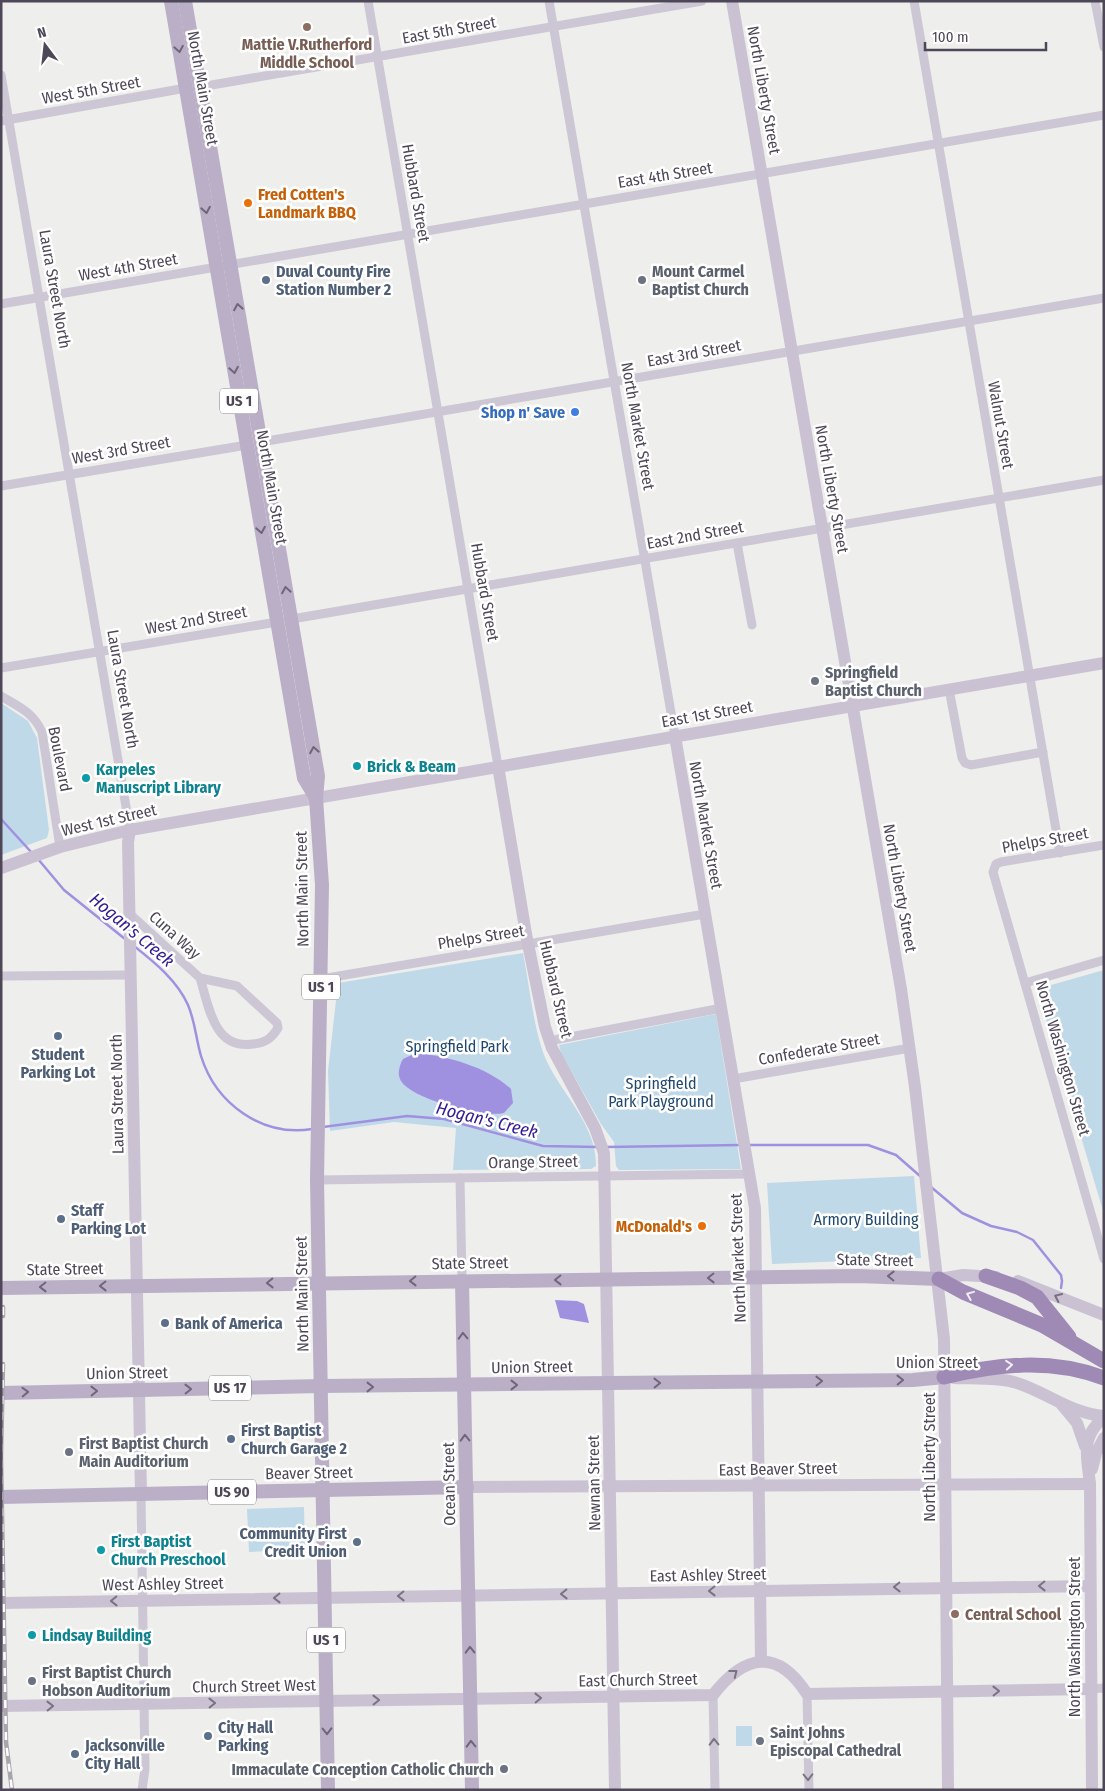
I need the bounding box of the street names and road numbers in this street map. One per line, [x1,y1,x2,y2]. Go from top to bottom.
street label: East 5th Street [401,12,498,48]
street label: North Liberty Street [743,24,785,156]
street label: North Main Street [184,29,223,147]
street label: West 5th Street [40,72,142,108]
street label: Hubbard Street [398,142,434,244]
street label: East 4th Street [616,158,714,192]
street label: Laura Street North [35,228,75,350]
street label: West 4th Street [77,249,180,285]
street label: East 3rd Street [646,335,743,371]
street label: North Market Street [617,361,659,492]
street label: Walnut Street [984,380,1018,471]
road number: US 1 [220,388,258,414]
street label: North Liberty Street [811,423,853,555]
street label: North Main Street [253,428,292,546]
street label: West 3rd Street [70,432,172,468]
street label: East 2nd Street [645,517,746,553]
street label: Hubbard Street [467,541,503,643]
street label: West 2nd Street [144,602,249,638]
street label: Laura Street North [103,628,143,750]
street label: East 1st Street [660,697,755,731]
street label: Boulevard [44,725,76,793]
street label: North Market Street [685,760,727,891]
street label: West 1st Street [60,800,159,840]
street label: North Liberty Street [879,822,921,954]
street label: Phelps Street [1000,823,1090,857]
street label: North Main Street [291,830,313,947]
street label: Cuna Way [145,907,205,964]
street label: Phelps Street [437,921,526,953]
street label: Hubbard Street [536,938,577,1040]
road number: US 1 [302,974,340,1000]
street label: North Washington Street [1032,978,1094,1139]
street label: Confederate Street [757,1029,882,1069]
street label: Laura Street North [106,1034,128,1154]
street label: Orange Street [488,1152,579,1172]
street label: North Market Street [726,1192,750,1323]
street label: North Main Street [291,1235,313,1352]
street label: State Street [836,1250,914,1270]
street label: State Street [431,1253,509,1273]
street label: State Street [26,1259,104,1279]
street label: Union Street [896,1353,979,1372]
street label: Union Street [491,1357,574,1377]
street label: Union Street [86,1363,169,1383]
road number: US 17 [209,1376,251,1400]
street label: North Liberty Street [920,1391,939,1522]
street label: Newnan Street [584,1434,604,1531]
street label: Ocean Street [439,1441,459,1526]
street label: East Beaver Street [719,1458,838,1480]
street label: Beaver Street [265,1463,354,1483]
road number: US 90 [208,1480,256,1504]
street label: North Washington Street [1065,1556,1084,1717]
street label: East Ashley Street [649,1564,767,1586]
street label: West Ashley Street [102,1573,225,1595]
road number: US 1 [307,1628,345,1652]
street label: East Church Street [578,1669,698,1691]
street label: Church Street West [192,1675,317,1697]

